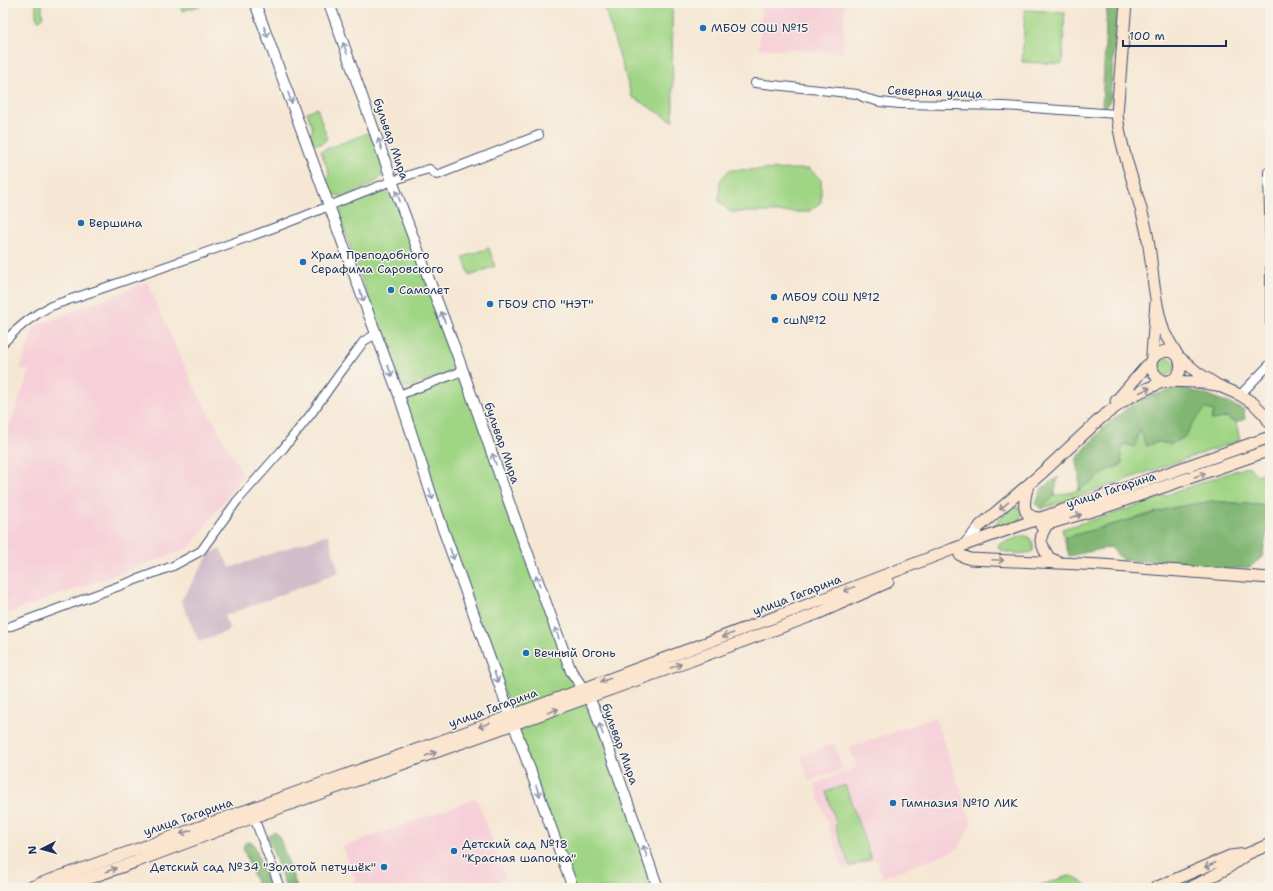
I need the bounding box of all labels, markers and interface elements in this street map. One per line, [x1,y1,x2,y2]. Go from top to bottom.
place label: МБОУ СОШ №15 [711,20,808,36]
scale bar [1123,22,1226,48]
marker: МБОУ СОШ №15 [698,23,708,33]
one-way arrow [263,26,271,38]
text: 100 m [1129,28,1165,44]
one-way arrow [341,42,349,54]
street label: Северная улица [887,82,983,102]
one-way arrow [287,92,294,105]
street label: бульвар Мира [370,96,413,182]
one-way arrow [375,138,383,150]
one-way arrow [393,190,401,202]
place label: Вершина [89,215,143,231]
marker: Вершина [76,218,86,228]
place label: Храм Преподобного Серафима Саровского [311,247,443,277]
marker: Храм Преподобного Серафима Саровского [298,257,308,267]
place label: Самолет [399,282,450,298]
marker: Самолет [386,285,396,295]
one-way arrow [358,289,366,301]
place label: МБОУ СОШ №12 [782,289,880,305]
marker: МБОУ СОШ №12 [769,292,779,302]
place label: ГБОУ СПО "НЭТ" [498,296,594,312]
marker: ГБОУ СПО "НЭТ" [485,299,495,309]
one-way arrow [439,312,447,324]
place label: сш№12 [783,312,827,328]
marker: сш№12 [770,315,780,325]
one-way arrow [386,364,394,376]
one-way arrow [1138,386,1150,393]
street label: бульвар Мира [481,400,524,486]
one-way arrow [489,453,497,465]
street label: улица Гагарина [1064,468,1158,512]
one-way arrow [1193,470,1205,478]
one-way arrow [428,487,435,500]
one-way arrow [999,501,1010,510]
one-way arrow [1070,512,1083,519]
one-way arrow [449,548,457,560]
one-way arrow [991,556,1004,564]
street label: улица Гагарина [751,571,844,619]
one-way arrow [533,575,541,587]
one-way arrow [844,586,856,594]
one-way arrow [553,627,560,640]
one-way arrow [722,631,734,639]
place label: Вечный Огонь [534,645,616,661]
marker: Вечный Огонь [521,648,531,658]
one-way arrow [669,662,681,670]
one-way arrow [493,670,501,682]
one-way arrow [600,677,612,685]
street label: улица Гагарина [446,684,540,731]
street label: бульвар Мира [598,701,642,787]
one-way arrow [547,706,559,714]
one-way arrow [478,722,490,730]
one-way arrow [597,723,605,735]
one-way arrow [424,750,437,757]
one-way arrow [534,784,542,796]
street label: улица Гагарина [141,794,235,840]
place label: Гимназия №10 ЛИК [901,795,1018,811]
marker: Гимназия №10 ЛИК [888,798,898,808]
north arrow [22,829,62,869]
one-way arrow [179,829,192,836]
place label: Детский сад №18 "Красная шапочка" [462,836,576,866]
text: N [25,845,40,855]
marker: Детский сад №18 "Красная шапочка" [449,846,459,856]
one-way arrow [640,846,648,858]
place label: Детский сад №34 "Золотой петушёк" [150,859,376,875]
one-way arrow [1205,861,1217,869]
marker: Детский сад №34 "Золотой петушёк" [379,862,389,872]
one-way arrow [105,866,117,874]

